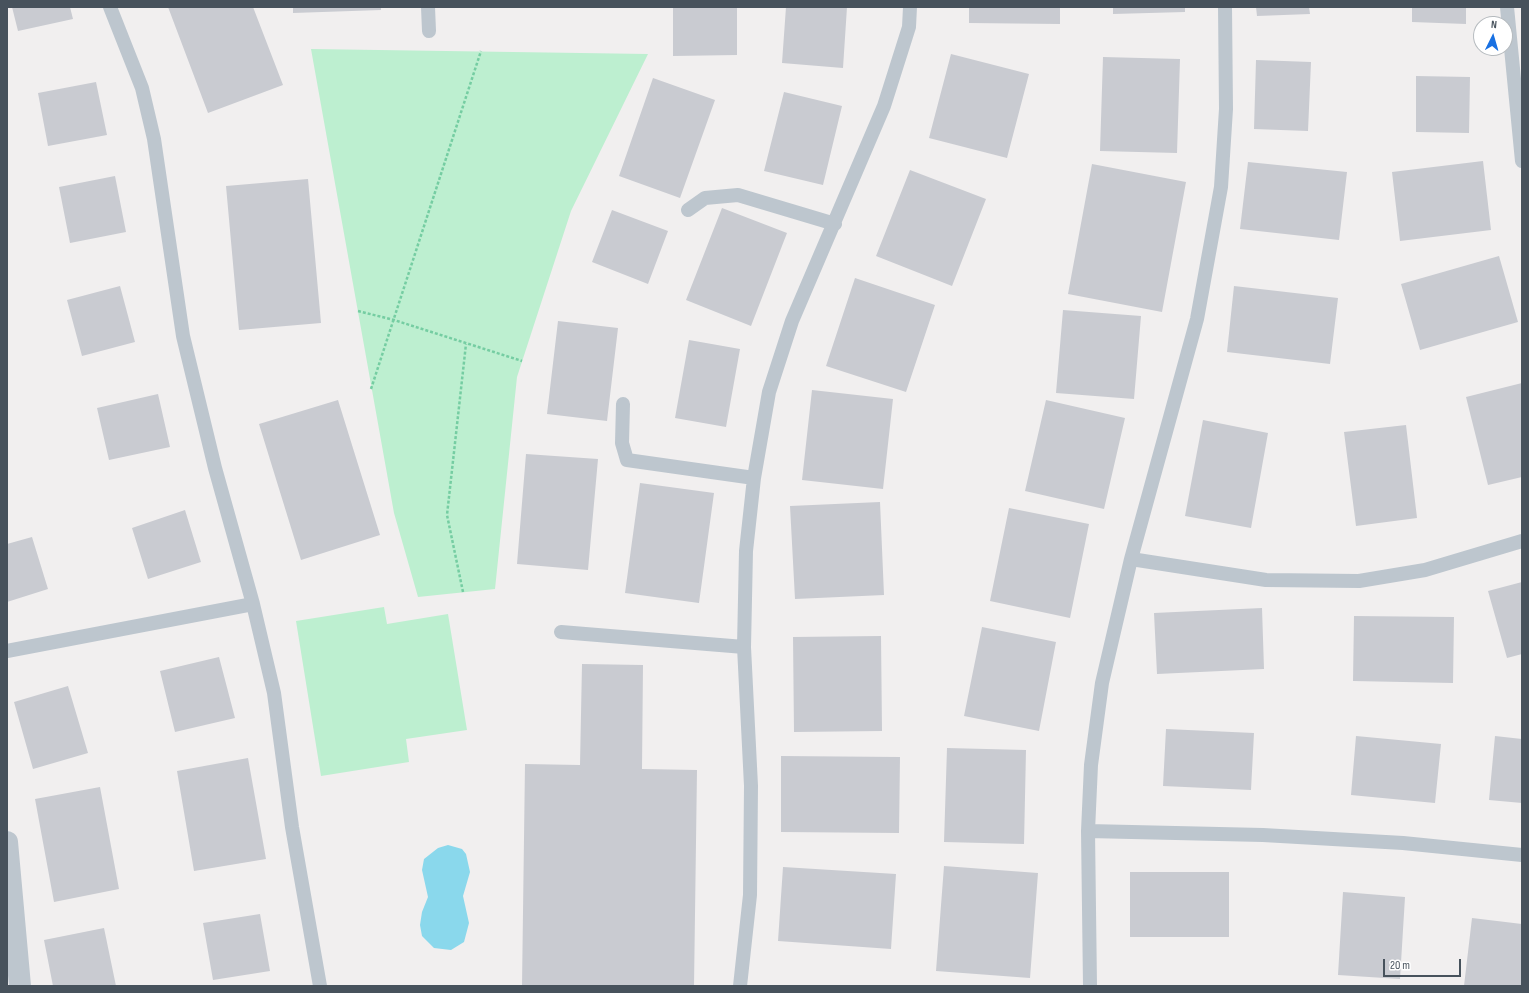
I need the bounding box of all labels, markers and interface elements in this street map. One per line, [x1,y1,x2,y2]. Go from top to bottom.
north arrow [1473,16,1513,56]
text: N [1491,18,1497,31]
scale bar [1385,951,1463,977]
text: 20 m [1390,958,1410,973]

